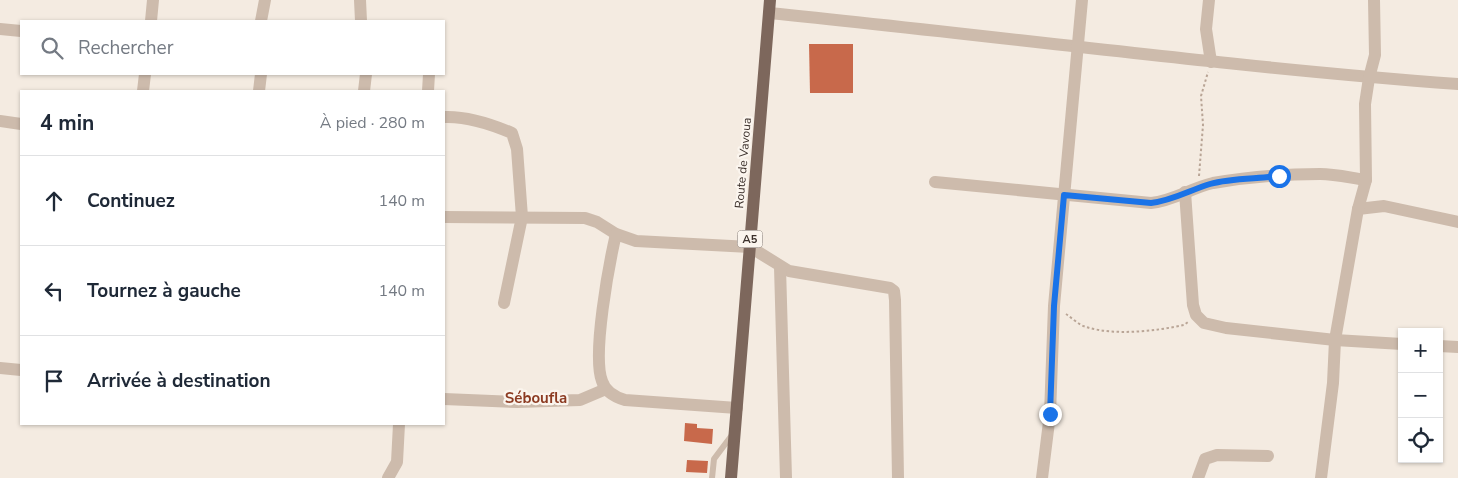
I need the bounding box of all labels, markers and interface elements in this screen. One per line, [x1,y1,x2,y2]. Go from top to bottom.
search box [20,20,445,75]
icon: search [38,34,66,62]
text: Rechercher [78,35,173,61]
text: 4 min [40,109,94,137]
text: À pied · 280 m [320,112,425,134]
street label: Route de Vavoua [731,117,755,209]
route start [1268,165,1291,188]
icon: ahead [40,187,68,215]
text: Continuez [87,188,175,214]
text: 140 m [378,190,425,212]
road number: A5 [738,230,762,248]
icon: left [40,277,68,305]
text: Tournez à gauche [87,278,241,304]
text: 140 m [378,280,425,302]
map controls [1398,328,1443,463]
button: + [1398,328,1443,373]
icon: arrive [40,367,68,395]
text: Arrivée à destination [87,368,271,394]
button: − [1398,373,1443,418]
district label: Séboufla [505,388,567,408]
route end [1039,403,1062,426]
button: locate [1398,418,1443,463]

